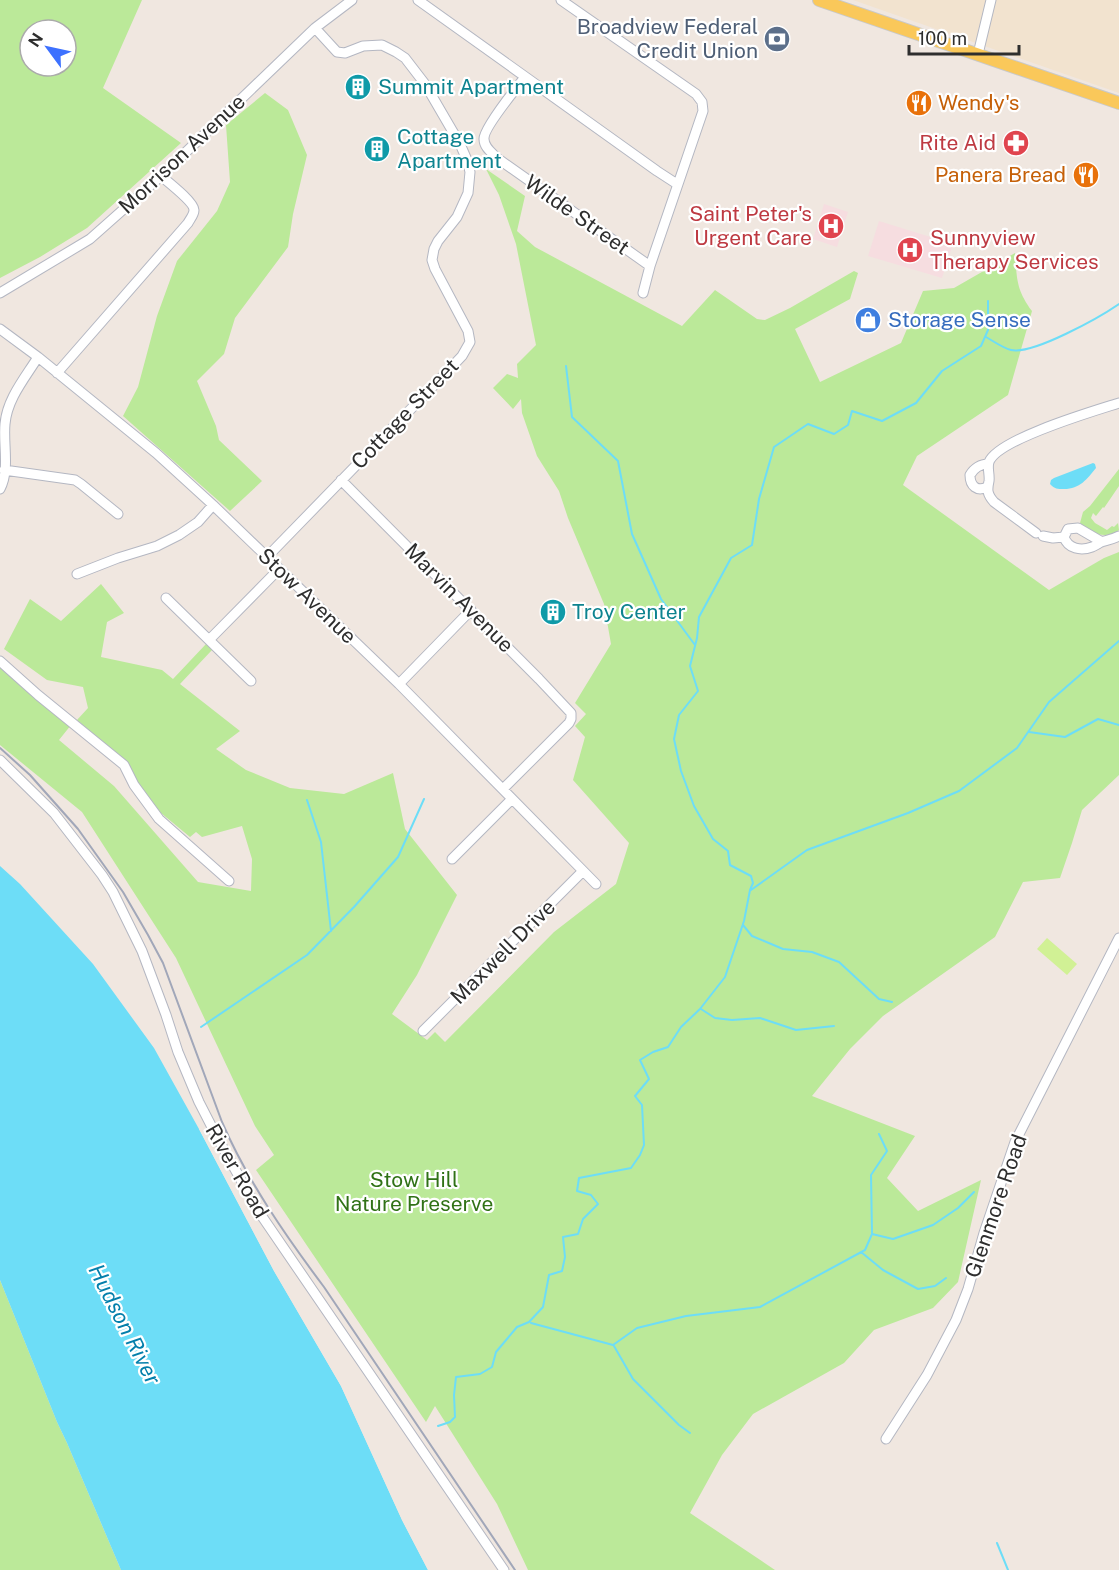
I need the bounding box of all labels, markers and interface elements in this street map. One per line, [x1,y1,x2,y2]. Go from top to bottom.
place label: Broadview Federal Credit Union [577,14,758,63]
north arrow [18,18,78,78]
scale bar [909,18,1018,56]
bank icon: Broadview Federal Credit Union [762,24,792,54]
text: 100 m [918,28,967,49]
text: N [24,30,47,51]
building icon: Summit Apartment [343,72,373,102]
place label: Summit Apartment [378,74,564,99]
restaurant icon: Wendy's [904,88,934,118]
street label: Morrison Avenue [113,89,250,219]
place label: Wendy's [938,90,1019,115]
place label: Cottage Apartment [397,124,502,173]
pharmacy icon: Rite Aid [1001,128,1031,158]
place label: Rite Aid [919,130,996,155]
building icon: Cottage Apartment [362,134,392,164]
restaurant icon: Panera Bread [1071,160,1101,190]
place label: Panera Bread [935,162,1066,187]
street label: Wilde Street [520,169,634,260]
place label: Saint Peter's Urgent Care [689,201,812,250]
hospital icon: Saint Peter's Urgent Care [816,211,846,241]
place label: Sunnyview Therapy Services [930,225,1099,274]
hospital icon: Sunnyview Therapy Services [895,235,925,265]
shop icon: Storage Sense [853,305,883,335]
place label: Storage Sense [888,307,1031,332]
street label: Cottage Street [346,353,464,474]
street label: Marvin Avenue [400,538,519,657]
street label: Stow Avenue [253,543,362,649]
building icon: Troy Center [538,597,568,627]
place label: Troy Center [572,599,686,624]
street label: Maxwell Drive [445,894,560,1009]
street label: River Road [200,1119,274,1222]
street label: Glenmore Road [959,1131,1032,1281]
park label: Stow Hill Nature Preserve [335,1167,493,1216]
water label: Hudson River [83,1259,167,1389]

